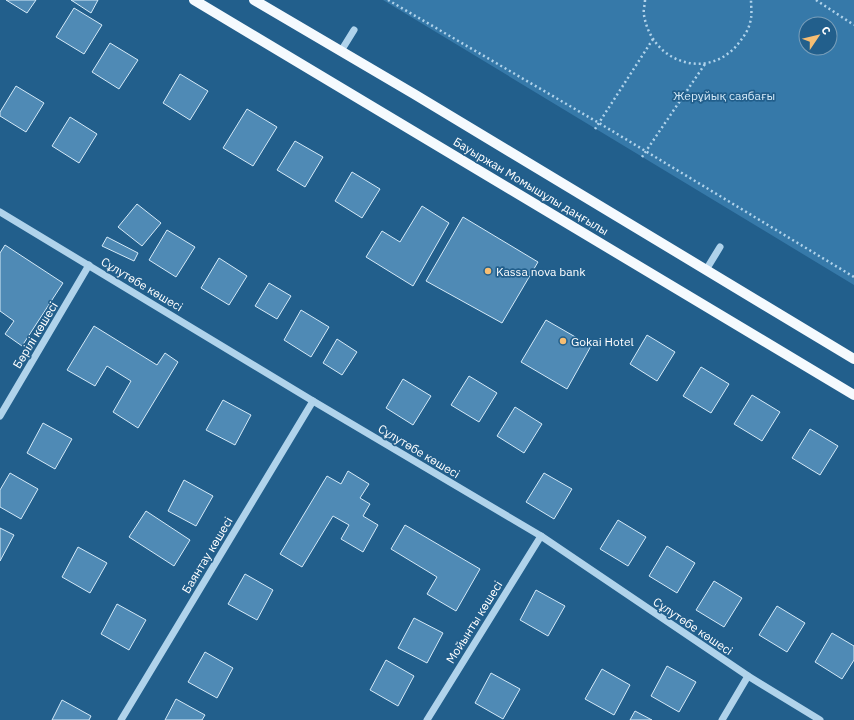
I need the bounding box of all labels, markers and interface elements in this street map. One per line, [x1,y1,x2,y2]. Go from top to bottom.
north arrow [798,16,838,56]
text: С [818,23,834,37]
park label: Жерұйық саябағы [673,88,775,103]
street label: Бауыржан Момышұлы даңғылы [451,134,611,238]
street label: Сұлутөбе көшесі [98,254,186,314]
place label: Kassa nova bank [496,264,586,279]
marker: Kassa nova bank [483,266,493,276]
street label: Бөрілі көшесі [9,299,61,371]
place label: Gokai Hotel [571,334,634,349]
marker: Gokai Hotel [558,336,568,346]
street label: Сұлутөбе көшесі [375,421,463,481]
street label: Баянтау көшесі [178,514,236,596]
street label: Мойынты көшесі [443,578,505,666]
street label: Сұлутөбе көшесі [650,594,736,658]

